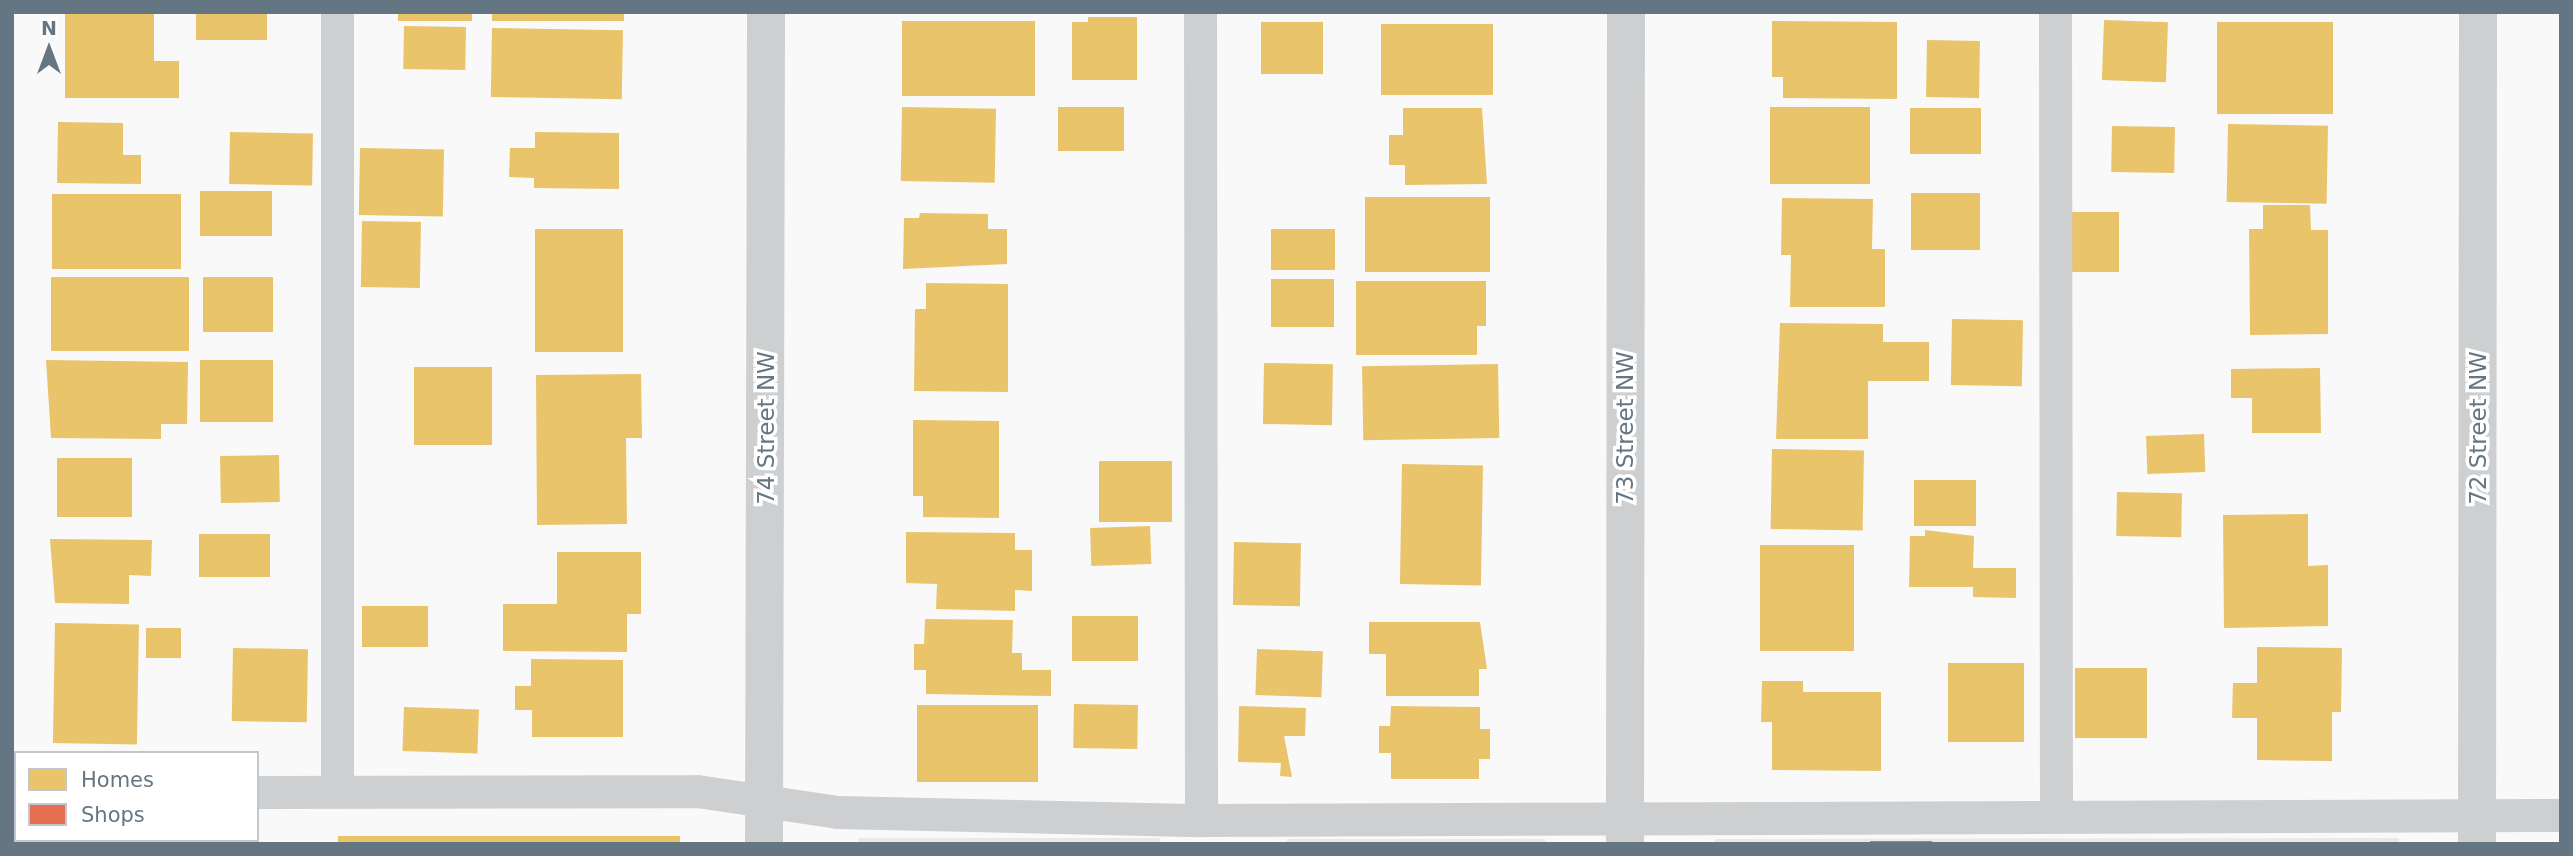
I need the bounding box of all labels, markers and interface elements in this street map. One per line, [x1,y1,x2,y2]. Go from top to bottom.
north arrow [14,14,84,84]
text: N [41,17,57,39]
street label: 74 Street NW [752,351,780,505]
street label: 73 Street NW [1611,351,1639,505]
street label: 72 Street NW [2464,351,2492,505]
legend [14,751,259,842]
text: Homes [81,768,154,792]
text: Shops [81,803,145,827]

